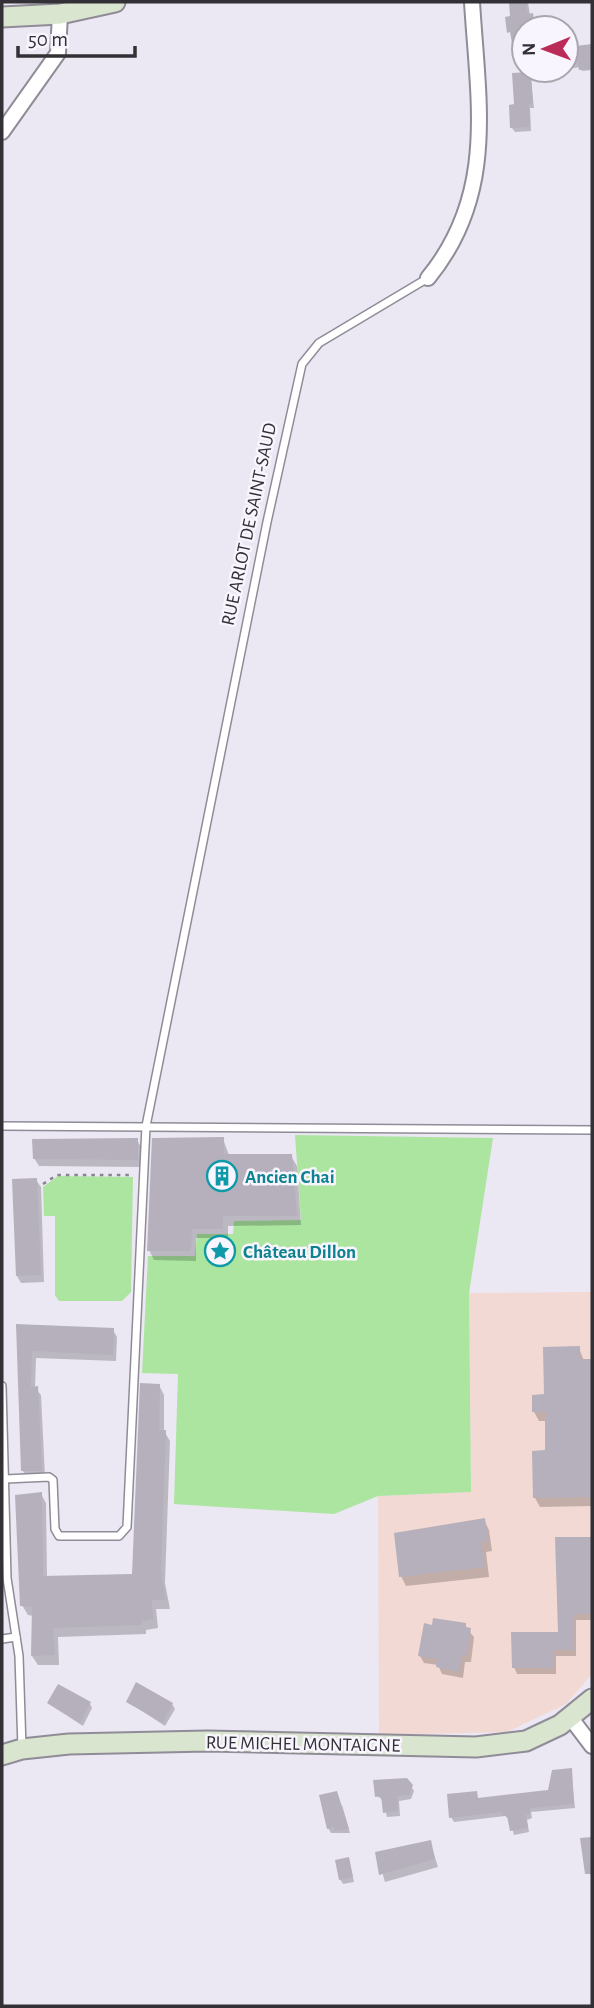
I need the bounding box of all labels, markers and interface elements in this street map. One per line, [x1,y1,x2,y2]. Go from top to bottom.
scale bar [18,14,135,58]
north arrow [510,14,580,84]
text: 50 m [28,29,68,50]
text: N [520,42,539,56]
street label: RUE ARLOT DE SAINT-SAUD [219,421,280,627]
building icon: Ancien Chai [205,1159,239,1193]
place label: Ancien Chai [245,1168,335,1187]
place icon: Château Dillon [203,1234,237,1268]
place label: Château Dillon [243,1243,356,1262]
street label: RUE MICHEL MONTAIGNE [206,1733,400,1756]

